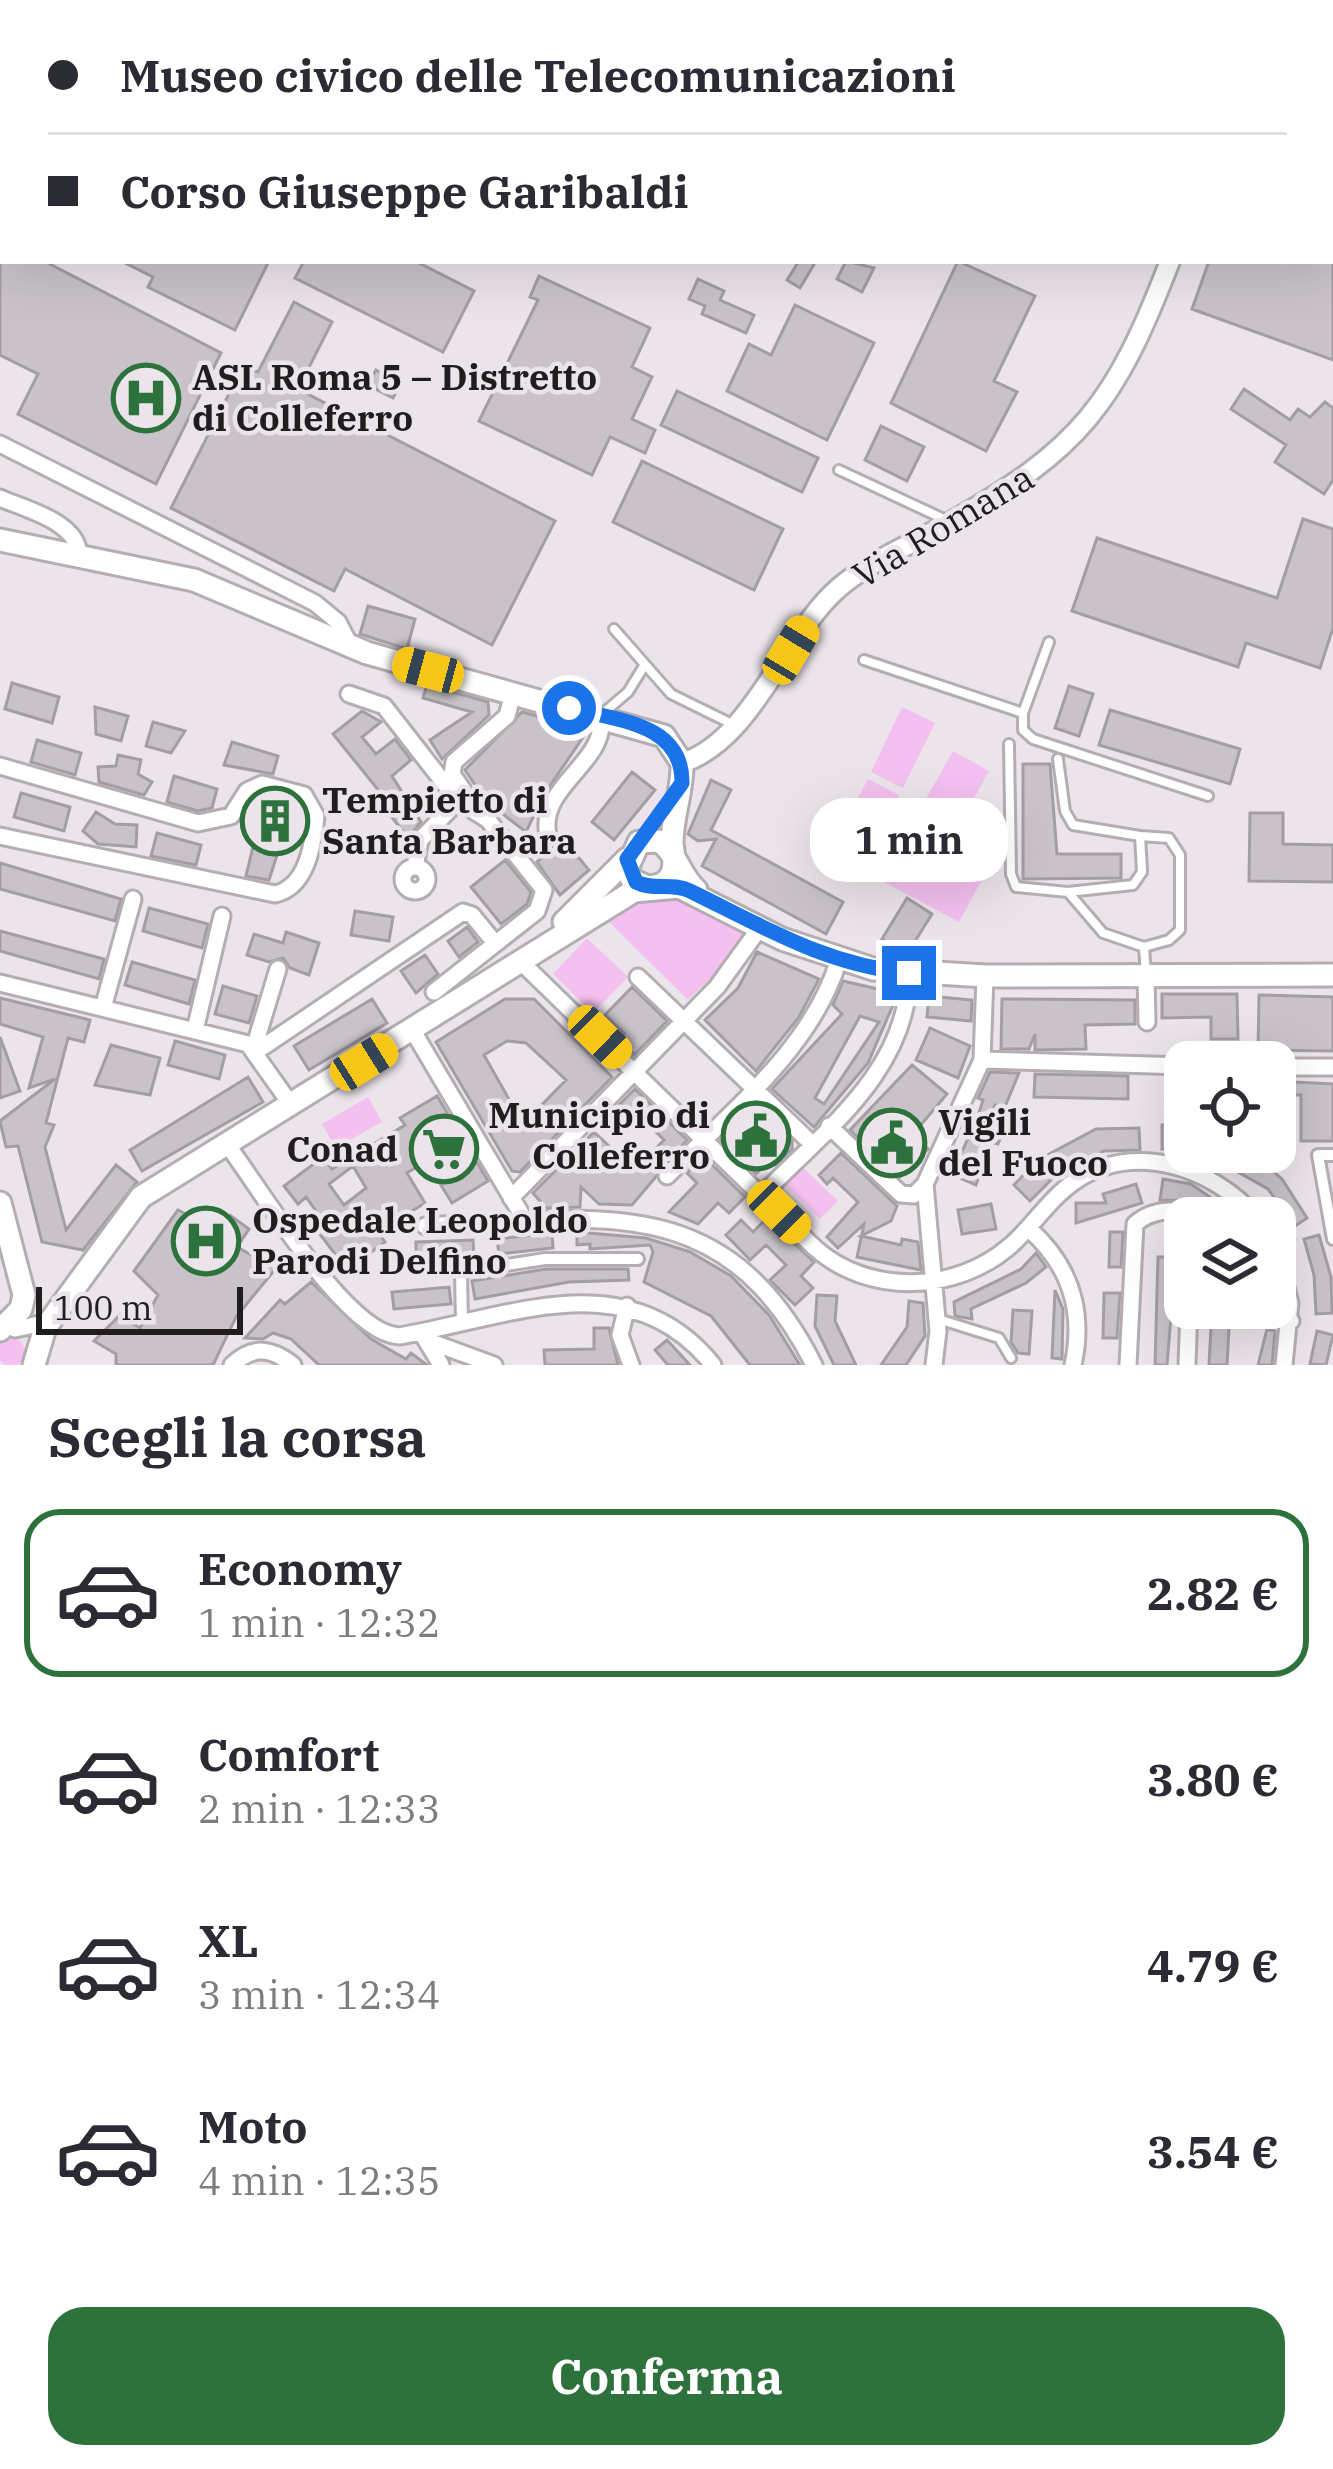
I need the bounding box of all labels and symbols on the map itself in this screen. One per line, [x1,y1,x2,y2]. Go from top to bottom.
place label: ASL Roma 5 – Distretto di Colleferro [192,353,597,441]
hospital icon: ASL Roma 5 – Distretto di Colleferro [111,363,181,433]
street label: Via Romana [844,453,1042,598]
car [757,610,825,690]
car [389,643,467,697]
route start [542,681,596,735]
place label: Tempietto di Santa Barbara [322,776,577,864]
building icon: Tempietto di Santa Barbara [240,786,310,856]
callout: 1 min [810,799,1008,883]
route end [882,946,936,1000]
car [562,999,638,1075]
car [324,1028,404,1096]
place label: Municipio di Colleferro [488,1091,710,1179]
place label: Vigili del Fuoco [938,1098,1108,1186]
public building icon: Municipio di Colleferro [721,1101,791,1171]
public building icon: Vigili del Fuoco [857,1108,927,1178]
supermarket icon: Conad [409,1114,479,1184]
place label: Conad [286,1125,398,1172]
car [741,1174,817,1250]
place label: Ospedale Leopoldo Parodi Delfino [252,1196,588,1284]
hospital icon: Ospedale Leopoldo Parodi Delfino [171,1206,241,1276]
scale bar [36,1281,243,1334]

